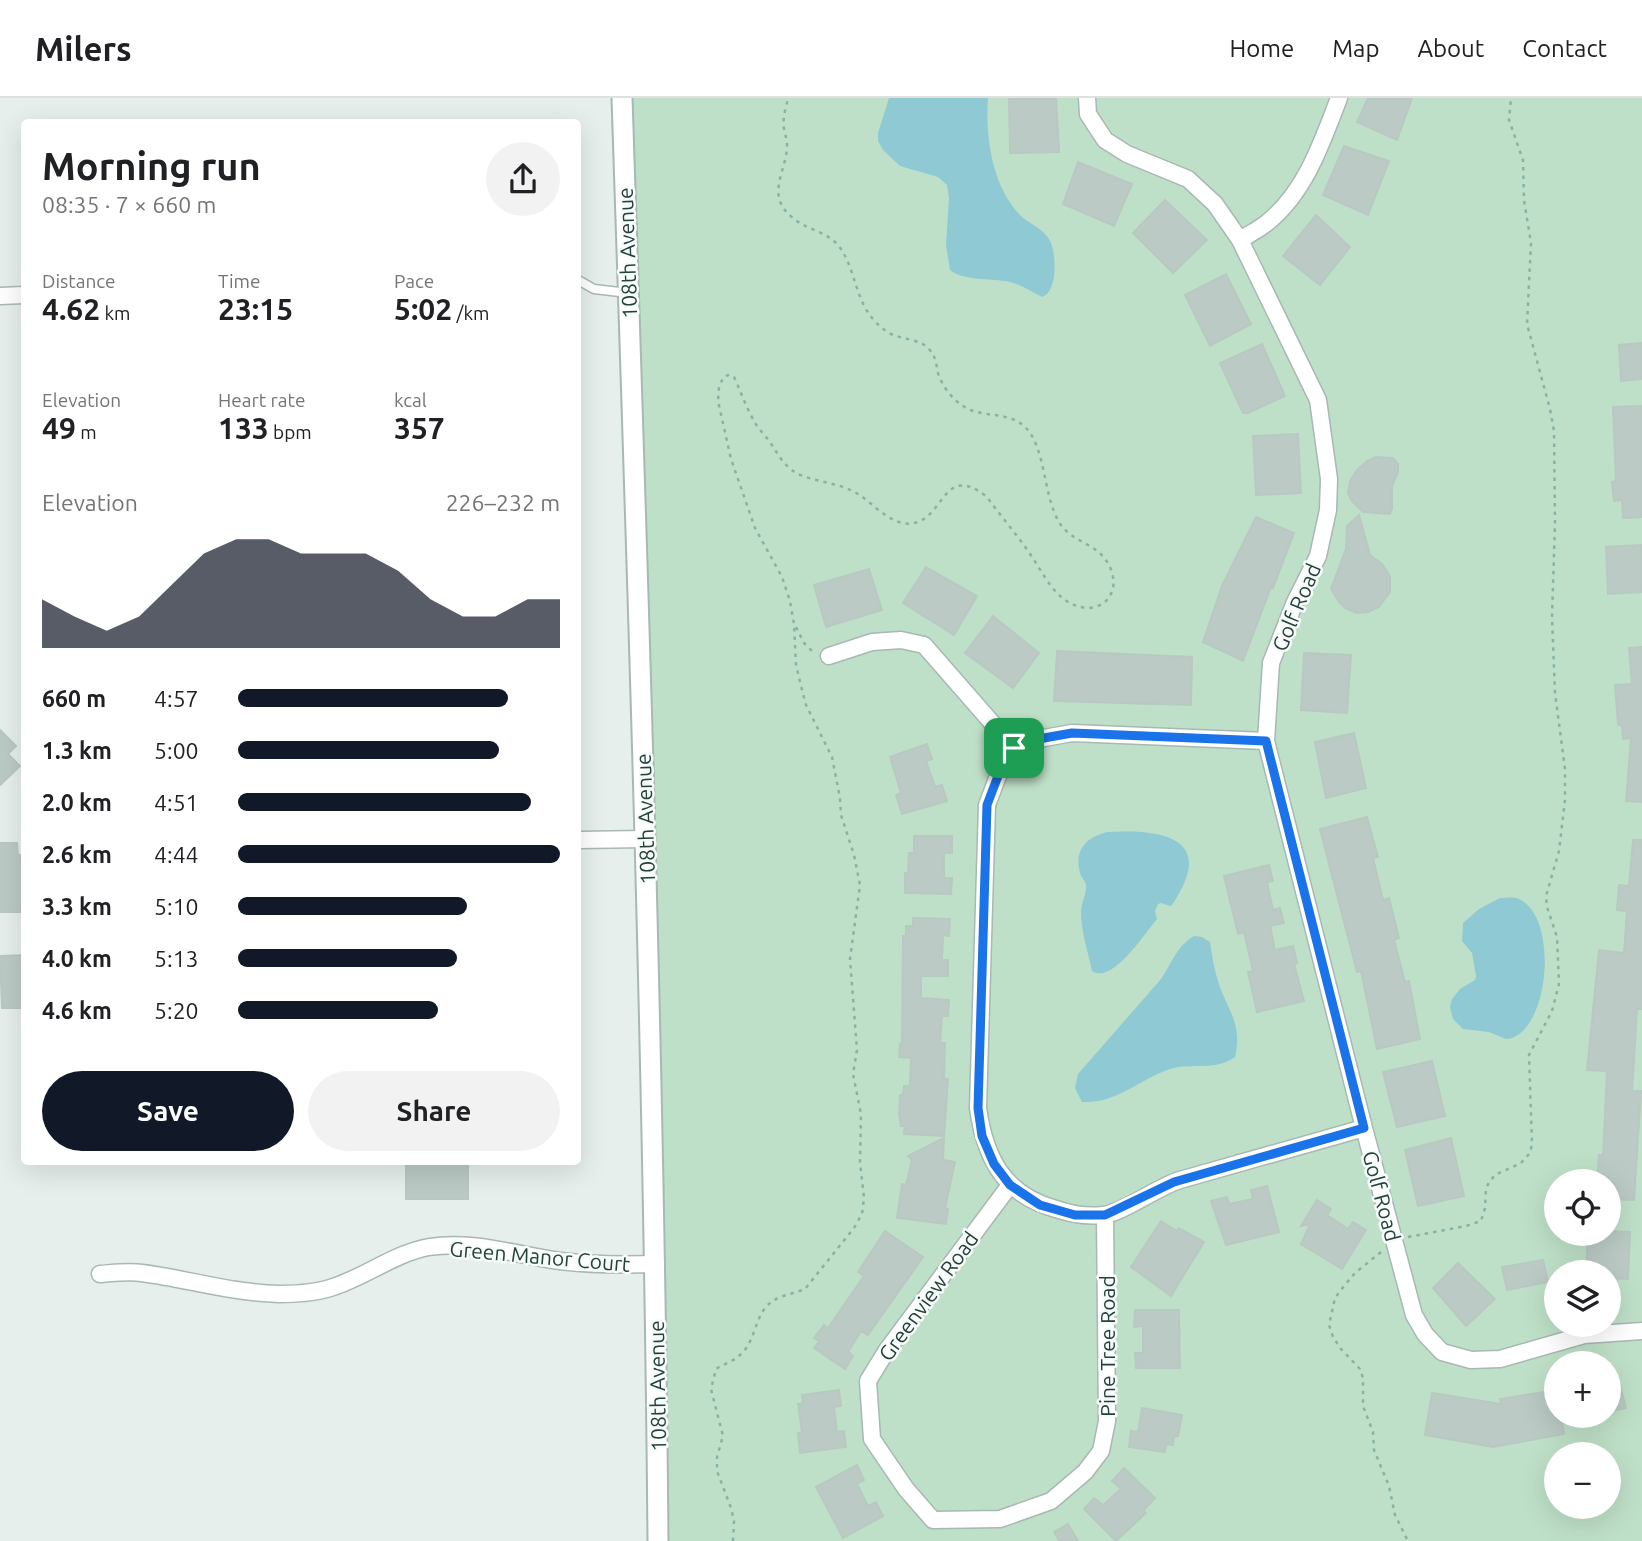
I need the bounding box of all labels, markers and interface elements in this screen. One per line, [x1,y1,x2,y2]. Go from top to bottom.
text: Milers [35,30,132,67]
text: Home [1229,35,1294,62]
text: Map [1332,35,1379,62]
text: About [1417,35,1484,62]
text: Contact [1522,35,1607,62]
button: share [486,142,560,216]
text: Morning run [42,145,261,187]
street label: 108th Avenue [613,187,641,319]
text: 08:35 · 7 × 660 m [42,192,216,217]
text: Distance [42,270,116,292]
text: Time [218,270,260,292]
text: Pace [394,270,434,292]
text: 4.62 [42,292,100,326]
text: 23:15 [218,292,293,326]
text: 5:02 [394,292,452,326]
text: km [100,302,130,324]
text: /km [452,302,490,324]
text: Elevation [42,389,121,411]
text: Heart rate [218,389,305,411]
text: kcal [394,389,427,411]
text: 49 [42,411,76,445]
text: 133 [218,411,269,445]
text: 357 [394,411,445,445]
text: m [76,421,97,443]
text: bpm [269,421,312,443]
text: Elevation [42,490,138,515]
text: 226–232 m [446,490,560,515]
street label: Golf Road [1267,560,1325,654]
text: 660 m [42,686,106,711]
text: 4:57 [154,686,199,711]
pin [984,718,1044,778]
icon: arrive [995,729,1033,767]
text: 1.3 km [42,738,112,763]
text: 5:00 [154,738,199,763]
street label: 108th Avenue [631,753,659,885]
text: 2.0 km [42,790,112,815]
text: 4:51 [154,790,199,815]
text: 2.6 km [42,842,112,867]
text: 4:44 [154,842,199,867]
text: 3.3 km [42,894,112,919]
text: 5:10 [154,894,199,919]
text: 4.0 km [42,946,112,971]
text: 5:13 [154,946,199,971]
text: 4.6 km [42,998,112,1023]
text: 5:20 [154,998,199,1023]
button: Save [42,1071,294,1151]
button: Share [308,1071,560,1151]
street label: Golf Road [1358,1148,1406,1244]
map controls [1544,1169,1621,1519]
button: locate [1544,1169,1621,1246]
street label: Greenview Road [873,1227,983,1365]
street label: Green Manor Court [449,1236,631,1276]
button: layers [1544,1260,1621,1337]
street label: Pine Tree Road [1095,1275,1119,1417]
street label: 108th Avenue [644,1320,670,1452]
button: + [1544,1351,1621,1428]
button: − [1544,1442,1621,1519]

